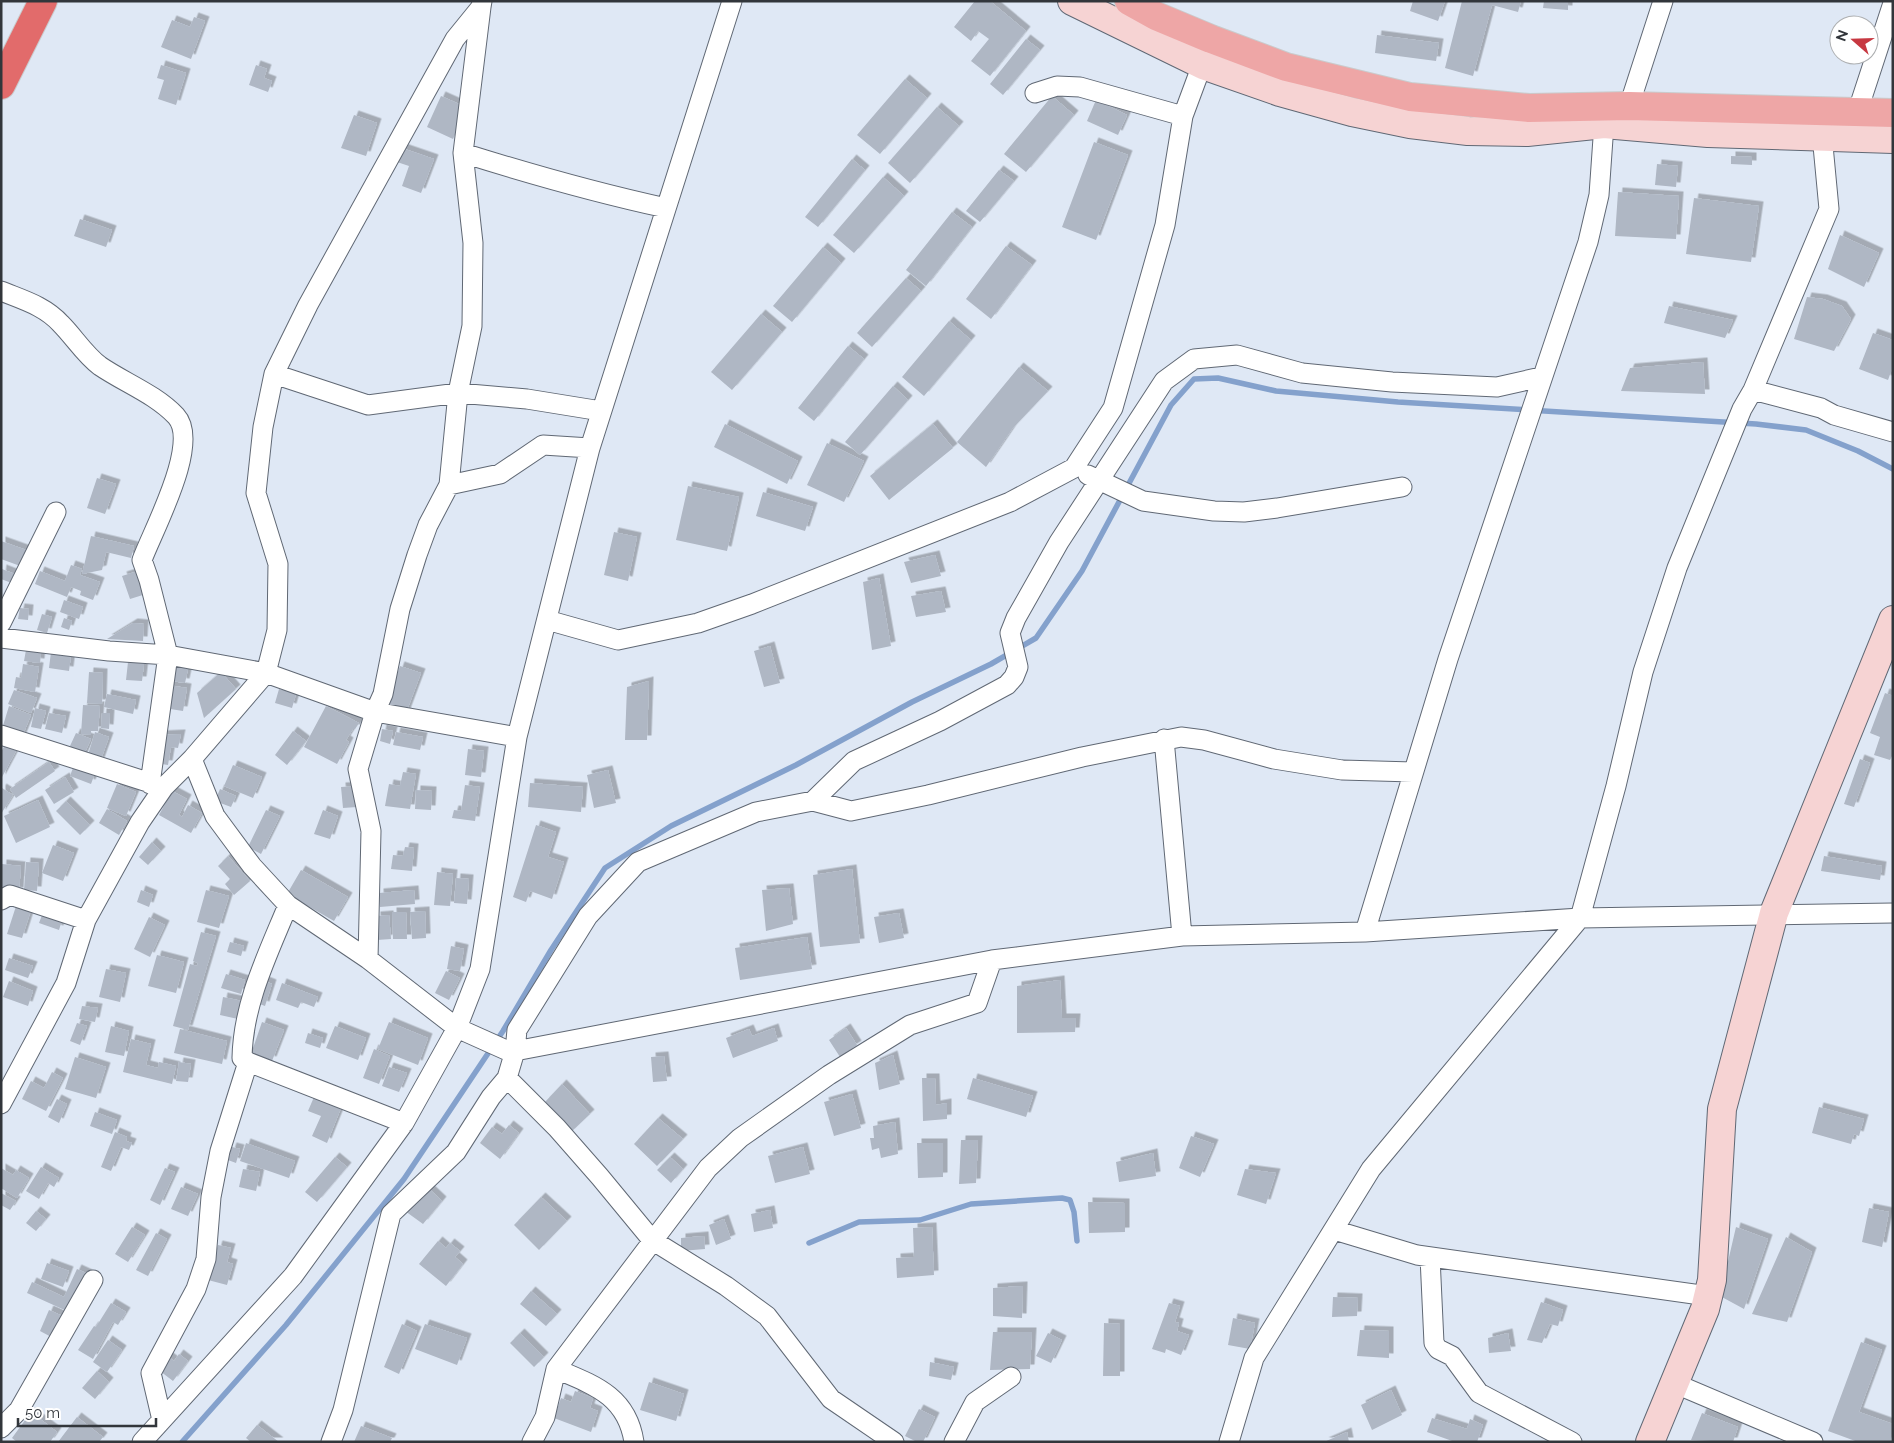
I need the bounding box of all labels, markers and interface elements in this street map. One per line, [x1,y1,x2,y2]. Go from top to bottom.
north arrow [1829,15,1879,65]
text: N [1832,28,1851,43]
scale bar [18,1396,155,1428]
text: 50 m [25,1404,60,1422]

